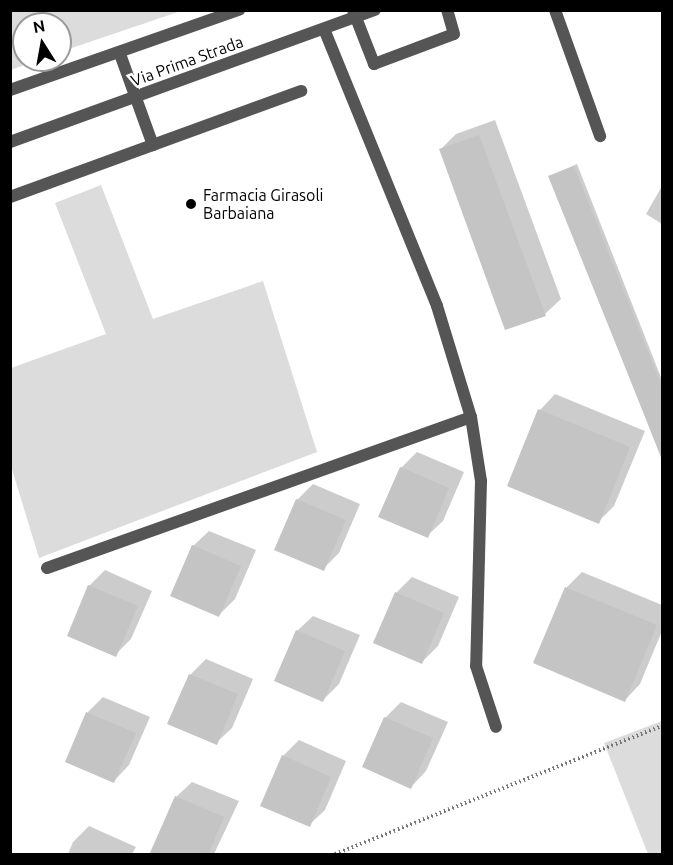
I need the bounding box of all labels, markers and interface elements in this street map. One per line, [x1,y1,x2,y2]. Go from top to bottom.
north arrow [12,12,72,72]
text: N [31,16,47,36]
street label: Via Prima Strada [128,32,246,90]
place label: Farmacia Girasoli Barbaiana [203,185,323,223]
marker: Farmacia Girasoli Barbaiana [184,197,198,211]

